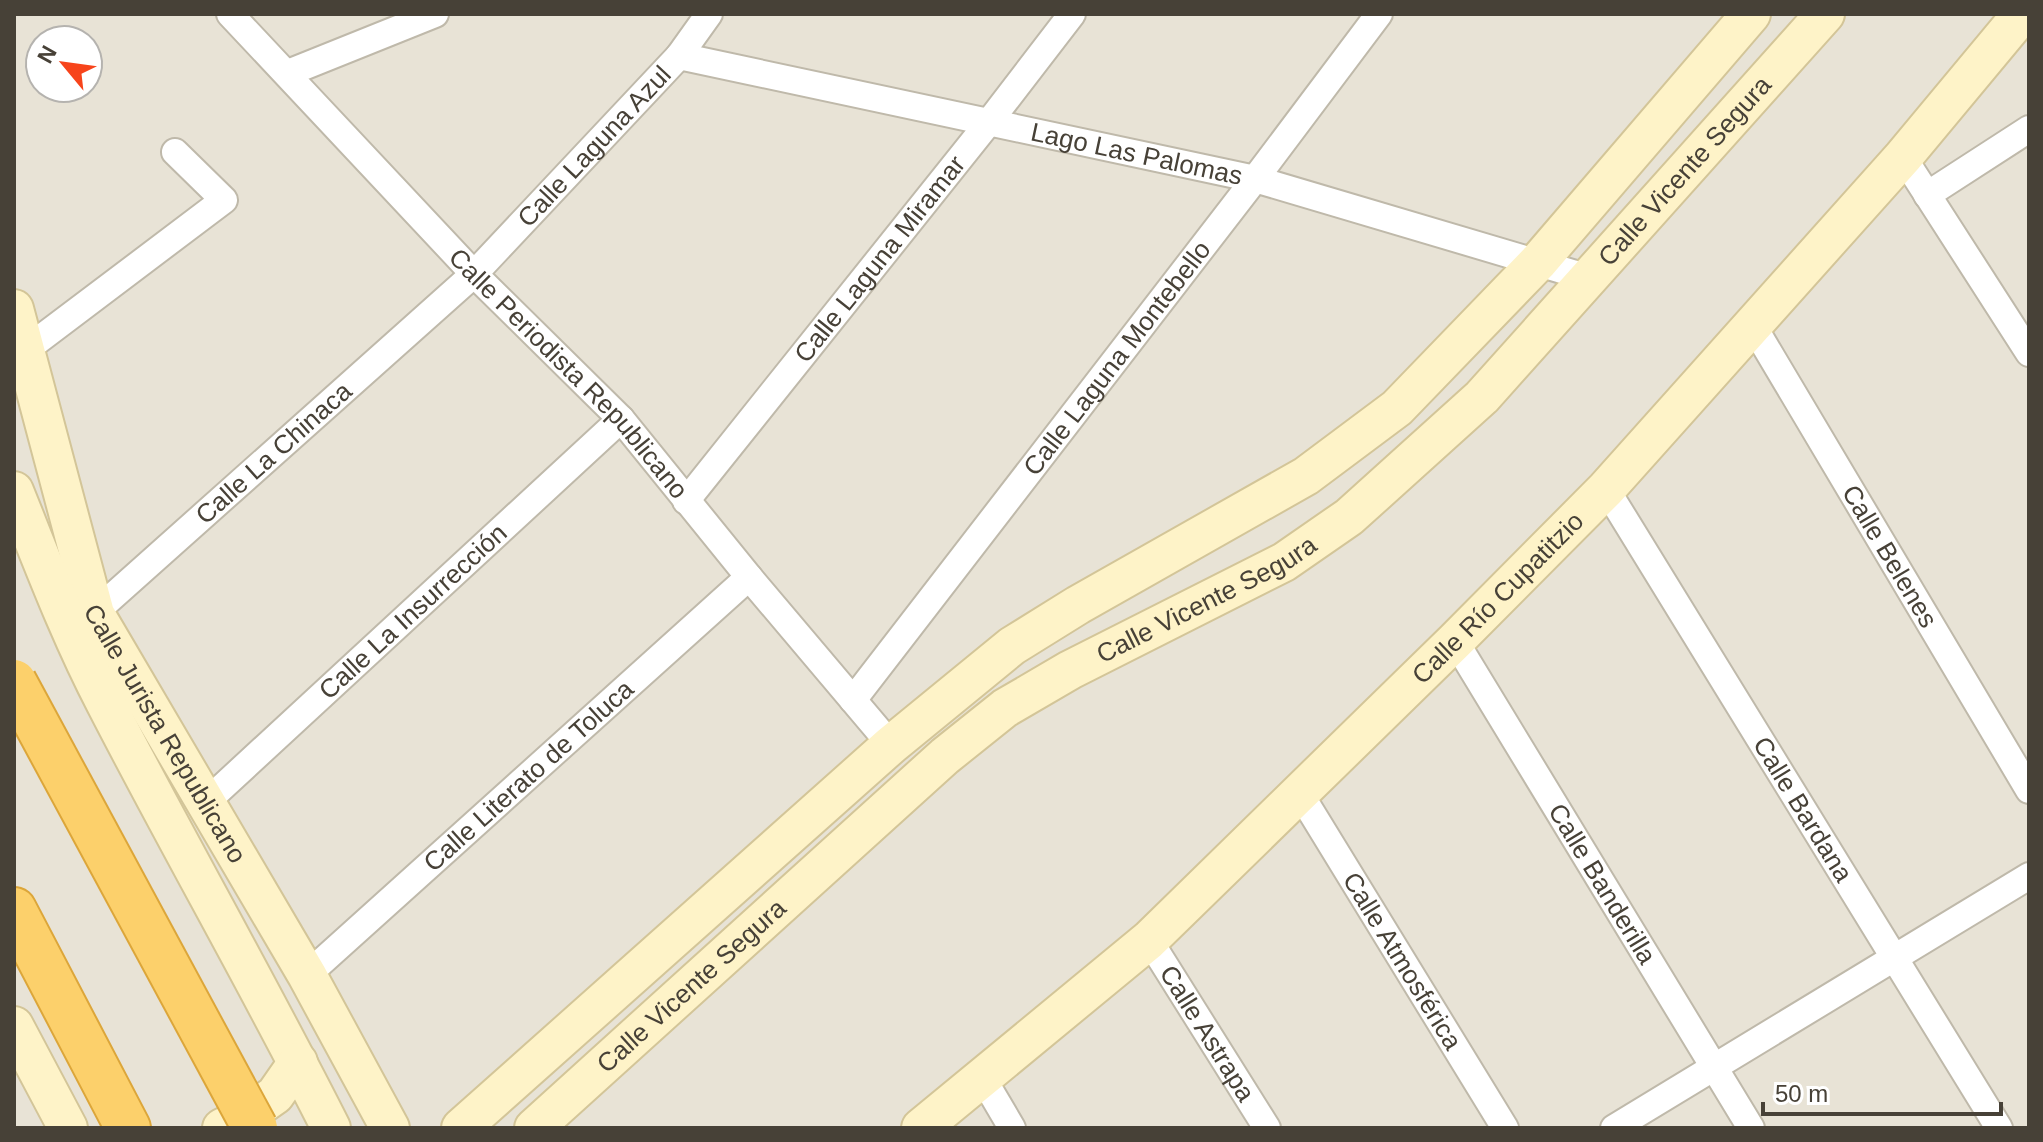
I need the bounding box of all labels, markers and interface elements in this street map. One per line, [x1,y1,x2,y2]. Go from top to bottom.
north arrow [24,24,104,104]
text: N [32,42,62,68]
street label: Calle Laguna Azul [511,60,677,233]
street label: Calle Vicente Segura [1592,70,1777,272]
street label: Lago Las Palomas [1028,117,1245,191]
street label: Calle Laguna Miramar [788,149,971,368]
street label: Calle Laguna Montebello [1017,235,1217,481]
street label: Calle Periodista Republicano [443,242,694,505]
street label: Calle La Chinaca [190,375,358,530]
street label: Calle Belenes [1836,479,1944,633]
street label: Calle Río Cupatitzio [1406,506,1589,690]
street label: Calle La Insurrección [313,517,513,705]
street label: Calle Vicente Segura [1091,529,1322,669]
street label: Calle Jurista Republicano [77,599,253,868]
street label: Calle Literato de Toluca [418,673,640,878]
street label: Calle Bardana [1747,731,1859,888]
street label: Calle Banderilla [1542,798,1663,970]
street label: Calle Atmosférica [1337,867,1468,1055]
street label: Calle Vicente Segura [591,892,792,1079]
street label: Calle Astrapa [1154,960,1262,1107]
scale bar [1763,1066,2001,1116]
text: 50 m [1775,1080,1828,1107]

